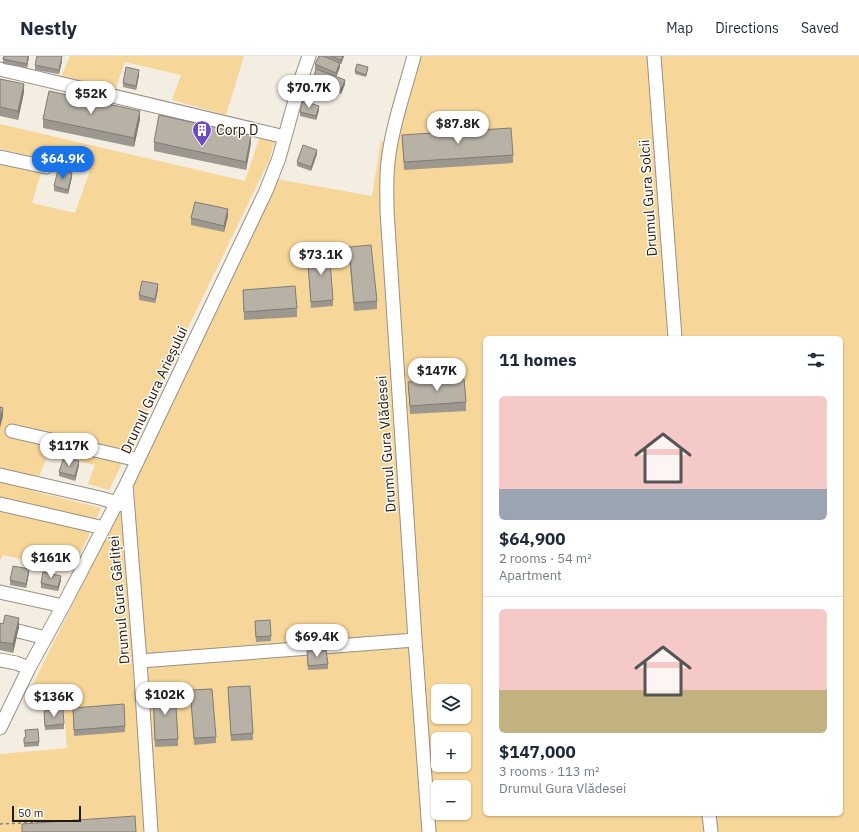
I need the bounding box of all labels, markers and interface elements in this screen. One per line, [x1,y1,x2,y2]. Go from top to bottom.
text: Nestly [20,16,77,40]
text: Map [666,19,693,37]
text: Directions [715,19,779,37]
text: Saved [801,19,839,37]
pin: $70.7K [276,75,342,109]
text: $70.7K [287,79,331,96]
pin: $52K [67,81,115,115]
text: $52K [75,85,107,102]
pin: $87.8K [425,111,491,145]
text: $87.8K [436,115,480,132]
building icon: Corp D [191,119,213,147]
place label: Corp D [216,121,259,139]
street label: Drumul Gura Solcii [635,139,661,257]
pin: $64.9K [30,146,96,180]
text: $64.9K [41,150,85,167]
pin: $73.1K [288,242,354,276]
text: $73.1K [299,246,343,263]
street label: Drumul Gura Arieșului [117,323,191,457]
text: 11 homes [499,349,576,371]
icon: filters [805,349,827,371]
pin: $147K [409,358,465,392]
text: $147K [417,362,457,379]
street label: Drumul Gura Vlădesei [372,375,400,513]
icon: home [627,422,699,494]
pin: $117K [41,433,97,467]
text: $117K [49,437,89,454]
text: $64,900 [499,528,566,550]
street label: Drumul Gura Gârliței [104,535,134,665]
pin: $161K [23,545,79,579]
text: $161K [31,549,71,566]
text: 2 rooms · 54 m² [499,550,592,567]
text: Apartment [499,567,562,584]
pin: $69.4K [284,624,350,658]
text: $69.4K [295,628,339,645]
icon: home [627,635,699,707]
pin: $102K [137,682,193,716]
pin: $136K [26,684,82,718]
map controls [431,684,471,820]
button: layers [431,684,471,724]
text: $102K [145,686,185,703]
text: $136K [34,688,74,705]
button: + [431,732,471,772]
text: $147,000 [499,741,576,763]
text: 3 rooms · 113 m² [499,763,600,780]
button: − [431,780,471,820]
text: Drumul Gura Vlădesei [499,780,626,797]
scale bar [12,804,81,823]
text: 50 m [18,806,43,820]

